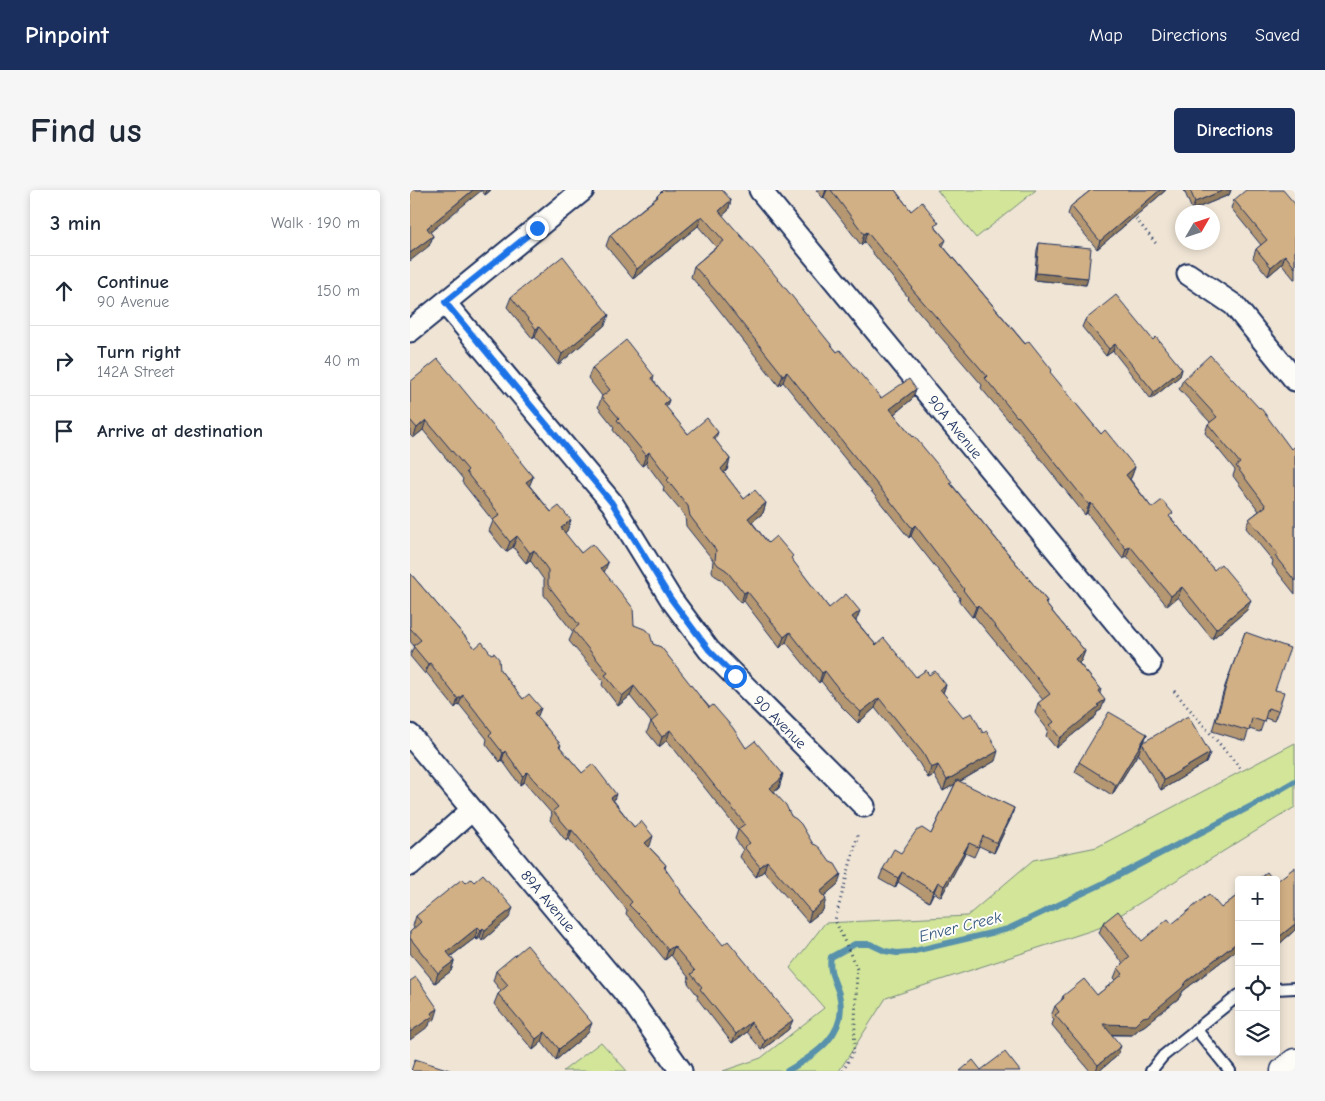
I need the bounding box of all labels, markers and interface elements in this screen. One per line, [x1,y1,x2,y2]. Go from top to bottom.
text: Pinpoint [25,21,109,49]
text: Map [1089,25,1123,46]
text: Directions [1151,25,1227,46]
text: Saved [1255,25,1300,46]
button: Directions [1174,108,1295,153]
text: Find us [30,110,142,151]
north arrow [1175,205,1220,250]
text: 3 min [50,211,101,235]
text: Walk · 190 m [271,214,360,232]
route end [526,217,549,240]
text: Continue [97,271,169,293]
icon: ahead [50,277,78,305]
text: 150 m [317,282,360,300]
text: 90 Avenue [97,293,169,311]
text: Turn right [97,341,181,363]
icon: right [50,347,78,375]
text: 40 m [324,352,360,370]
text: 142A Street [97,363,174,381]
street label: 90A Avenue [924,392,986,463]
icon: arrive [50,417,78,445]
text: Arrive at destination [97,420,263,442]
route start [724,665,747,688]
street label: 90 Avenue [750,692,811,753]
street label: 89A Avenue [517,866,579,936]
map controls [1235,876,1280,1056]
button: + [1235,876,1280,921]
water label: Enver Creek [917,908,1004,946]
button: − [1235,921,1280,966]
button: locate [1235,966,1280,1011]
button: layers [1235,1011,1280,1056]

